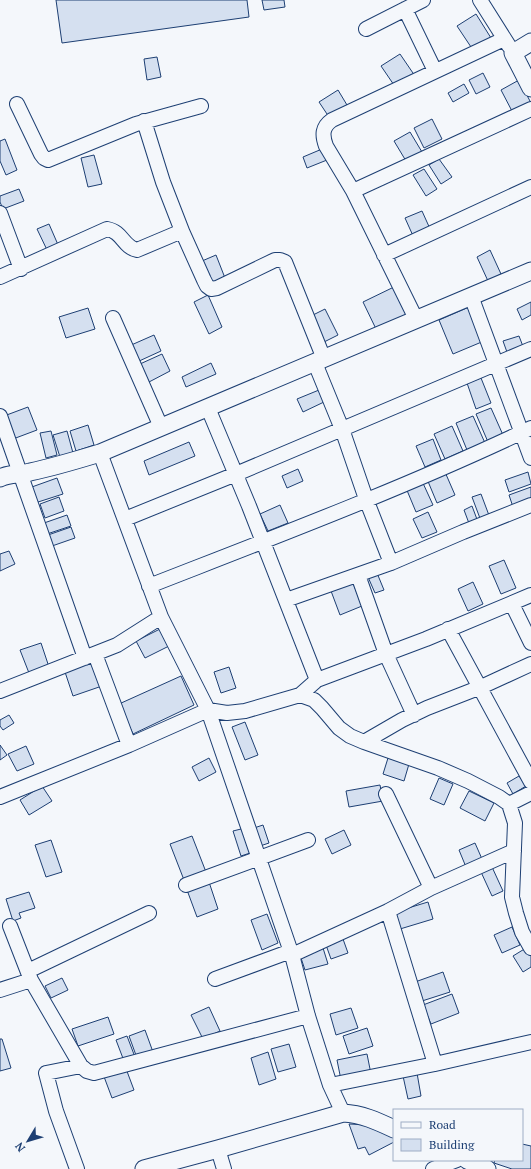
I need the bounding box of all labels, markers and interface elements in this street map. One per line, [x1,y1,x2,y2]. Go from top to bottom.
legend [393,1109,523,1161]
text: Road [429,1117,456,1132]
north arrow [8,1121,48,1161]
text: Building [429,1137,475,1152]
text: N [12,1139,28,1155]

